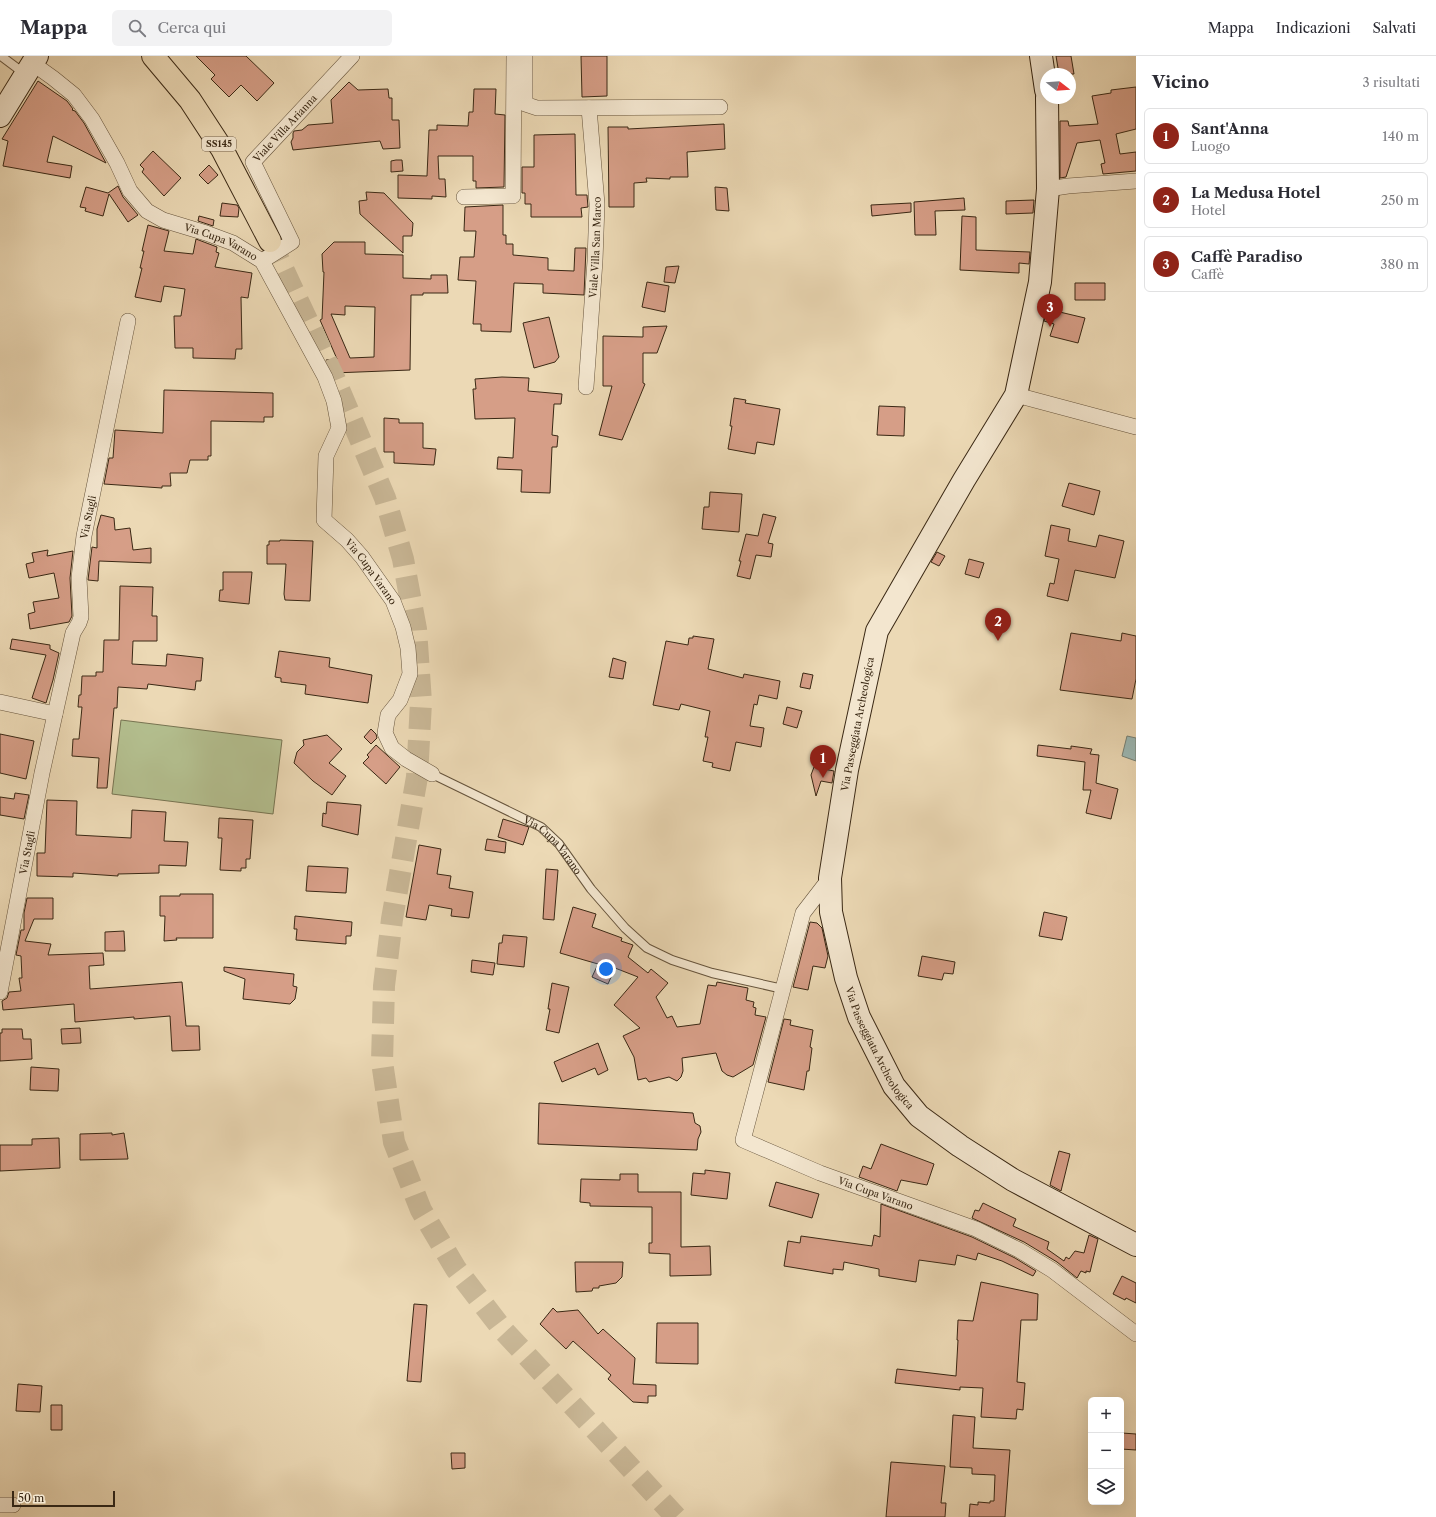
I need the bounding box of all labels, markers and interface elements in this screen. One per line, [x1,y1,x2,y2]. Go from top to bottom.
search box [112,10,392,46]
text: Mappa [20,16,88,39]
icon: search [126,17,148,39]
text: Cerca qui [158,18,226,37]
text: Mappa [1208,19,1254,37]
text: Indicazioni [1276,19,1351,37]
text: Salvati [1373,19,1416,37]
north arrow [1040,68,1076,104]
text: Vicino [1152,72,1209,92]
text: 3 risultati [1362,74,1420,90]
street label: Viale Villa Arianna [250,91,320,166]
text: Sant'Anna [1191,119,1269,138]
text: 1 [1163,128,1169,144]
text: 140 m [1382,128,1419,144]
road number: SS145 [202,137,236,151]
text: Luogo [1191,138,1230,154]
text: La Medusa Hotel [1191,183,1321,202]
text: 2 [1162,192,1170,208]
text: 250 m [1381,192,1419,208]
street label: Viale Villa San Marco [586,196,604,299]
text: Hotel [1191,202,1226,218]
street label: Via Cupa Varano [182,220,260,264]
text: Caffè Paradiso [1191,247,1303,266]
text: 3 [1162,256,1170,272]
text: 380 m [1380,256,1419,272]
text: Caffè [1191,266,1224,282]
pin: 3 [1037,294,1063,327]
street label: Via Stagli [77,494,99,541]
street label: Via Cupa Varano [341,535,400,607]
pin: 2 [985,608,1011,641]
street label: Via Passeggiata Archeologica [838,655,877,793]
pin: 1 [810,745,836,778]
street label: Via Cupa Varano [520,813,585,877]
street label: Via Stagli [16,830,38,877]
your location [596,959,616,979]
street label: Via Passeggiata Archeologica [842,984,917,1112]
street label: Via Cupa Varano [835,1174,915,1213]
map controls [1088,1397,1124,1505]
button: + [1088,1397,1124,1433]
button: − [1088,1433,1124,1469]
button: layers [1088,1469,1124,1505]
scale bar [12,1489,115,1508]
text: 50 m [18,1491,44,1505]

